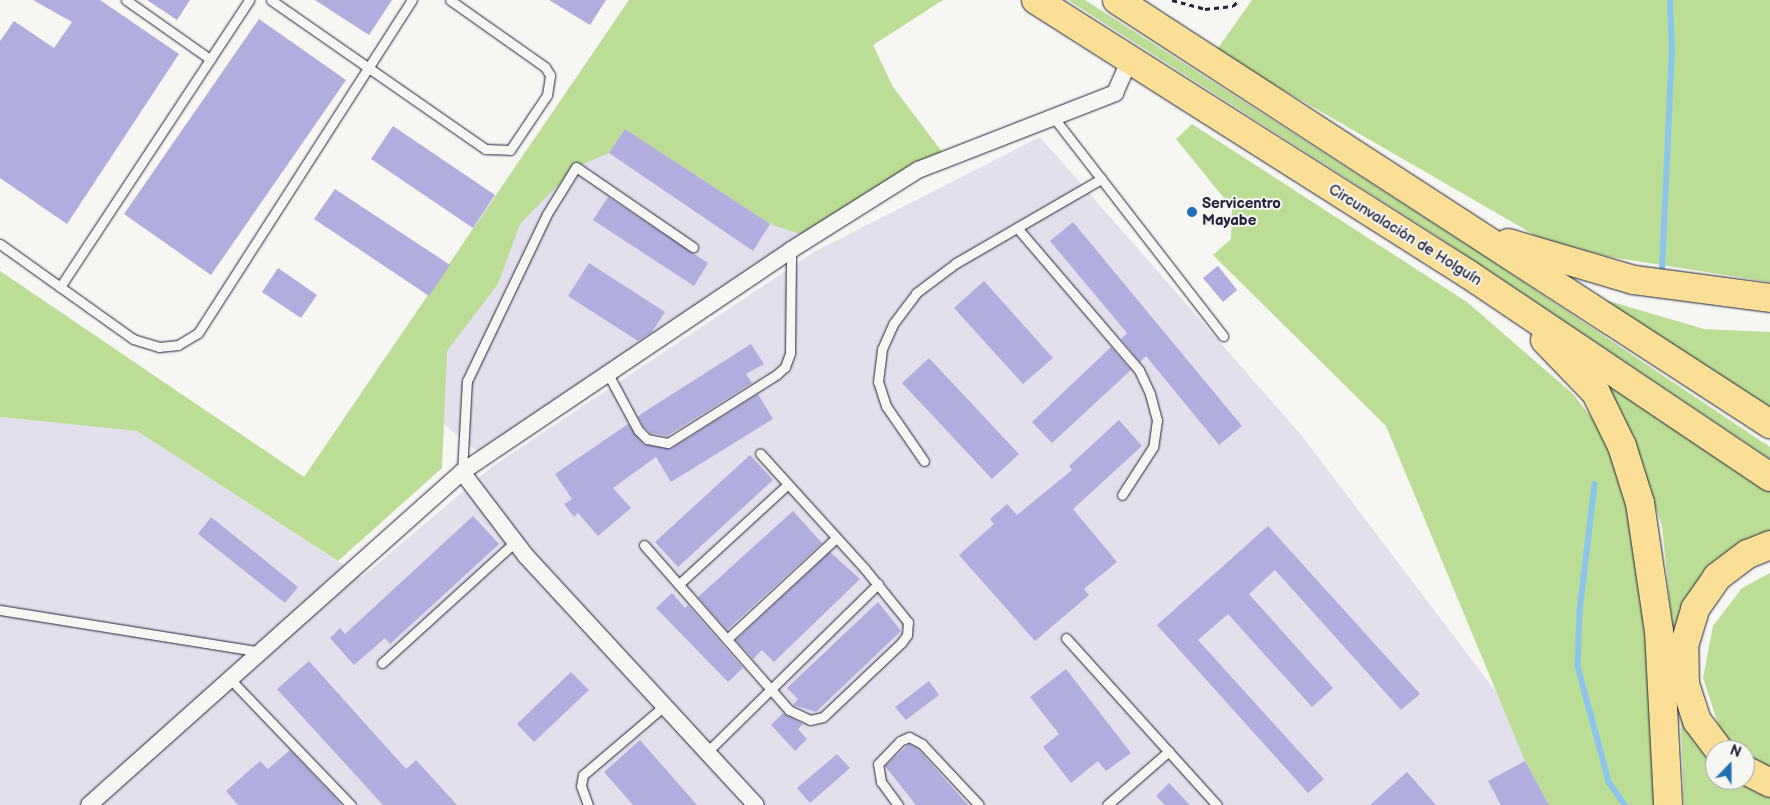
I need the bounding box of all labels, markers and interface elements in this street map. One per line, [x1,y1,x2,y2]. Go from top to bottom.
street label: Circunvalación de Holguín [1325,180,1485,290]
place label: Servicentro Mayabe [1202,194,1281,229]
marker: Servicentro Mayabe [1186,206,1198,218]
north arrow [1705,740,1755,790]
text: N [1727,742,1743,761]

